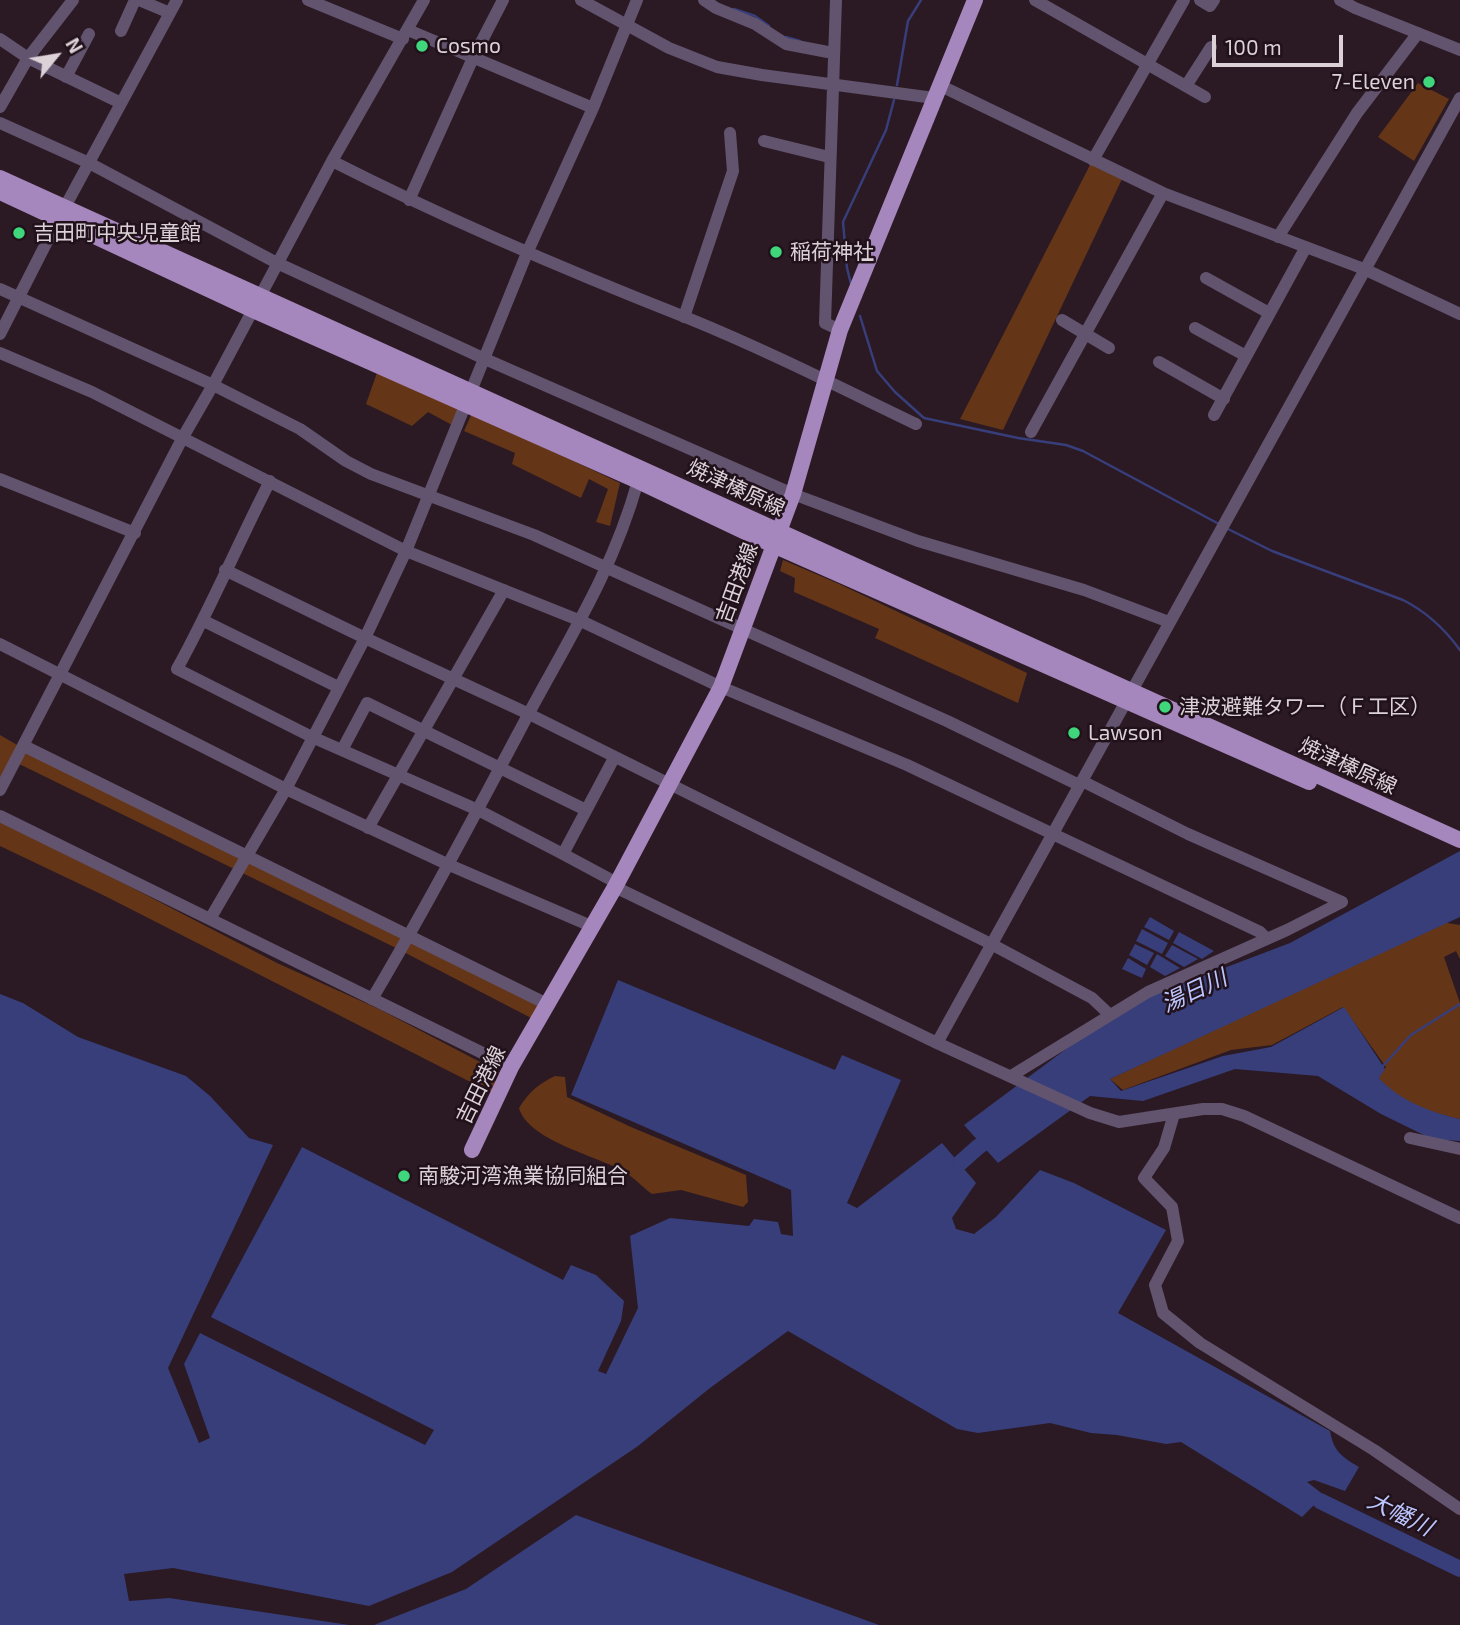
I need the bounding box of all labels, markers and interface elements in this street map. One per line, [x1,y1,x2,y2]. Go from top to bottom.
north arrow [21,21,91,91]
scale bar [1215,21,1346,65]
place label: Cosmo [436,33,501,59]
text: N [61,34,88,57]
text: 100 m [1225,34,1282,59]
marker: Cosmo [414,38,430,54]
place label: 7-Eleven [1332,69,1415,95]
marker: 7-Eleven [1421,74,1437,90]
place label: 吉田町中央児童館 [33,220,201,246]
marker: 吉田町中央児童館 [11,225,27,241]
place label: 稲荷神社 [790,239,874,265]
marker: 稲荷神社 [768,244,784,260]
street label: 焼津榛原線 [683,454,789,522]
street label: 吉田港線 [711,539,763,627]
place label: 津波避難タワー（Ｆ工区） [1179,694,1431,720]
marker: 津波避難タワー（Ｆ工区） [1157,699,1173,715]
place label: Lawson [1088,720,1162,746]
marker: Lawson [1066,725,1082,741]
street label: 焼津榛原線 [1295,732,1401,800]
water label: 湯日川 [1157,964,1231,1018]
street label: 吉田港線 [451,1042,511,1128]
place label: 南駿河湾漁業協同組合 [418,1163,628,1189]
marker: 南駿河湾漁業協同組合 [396,1168,412,1184]
water label: 大幡川 [1363,1486,1437,1542]

